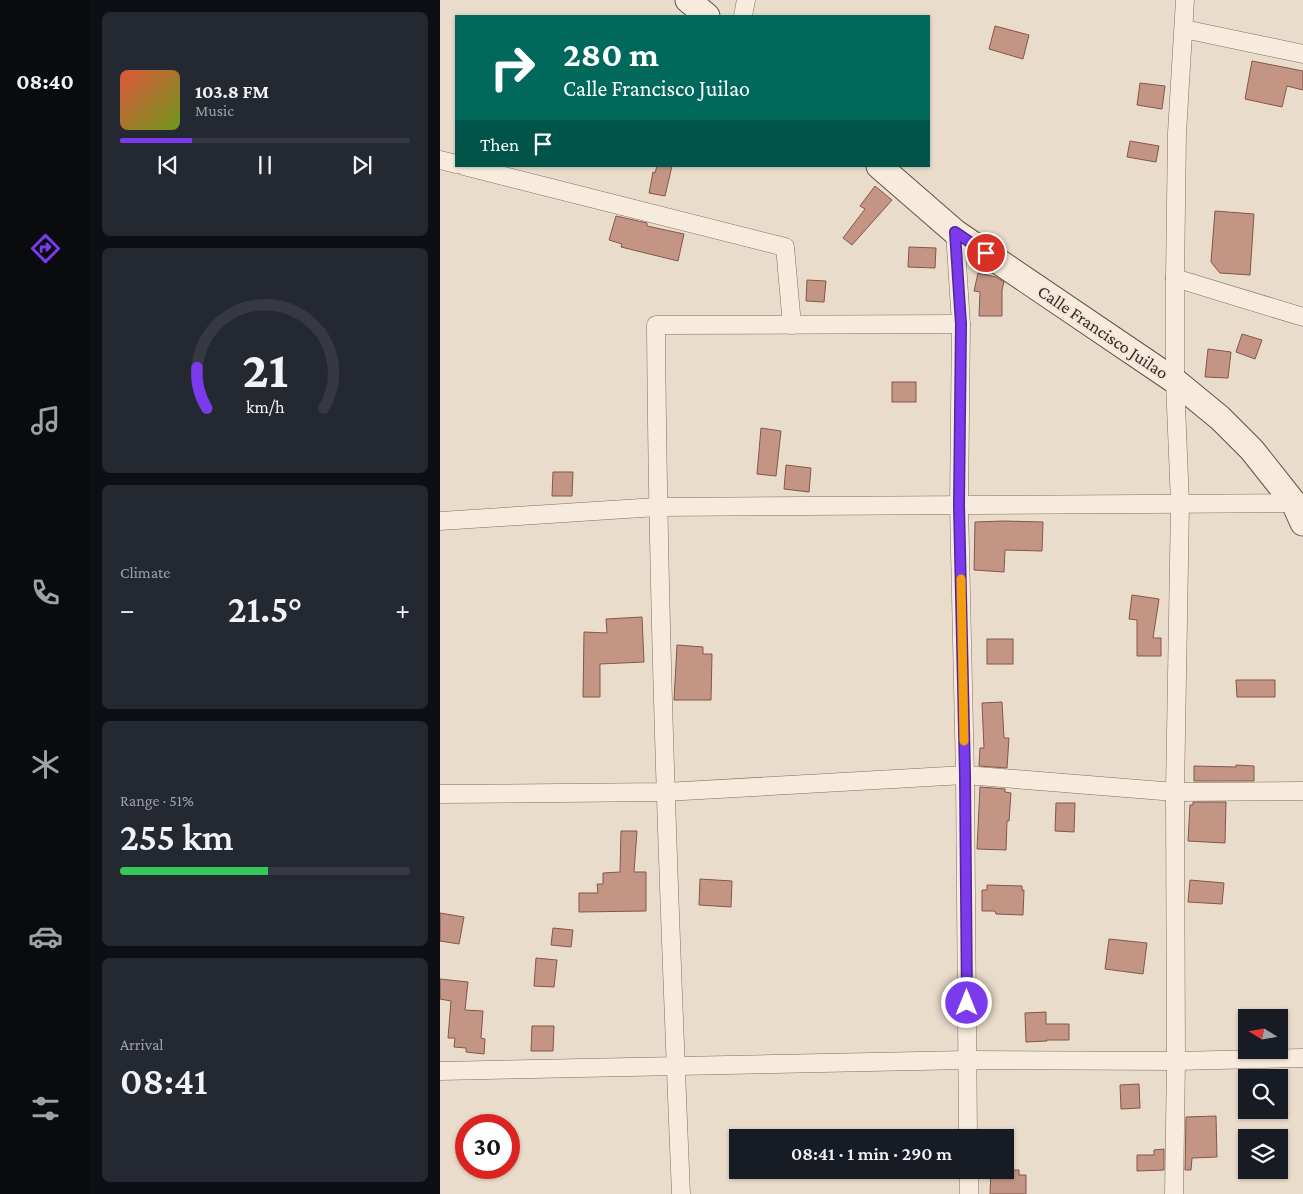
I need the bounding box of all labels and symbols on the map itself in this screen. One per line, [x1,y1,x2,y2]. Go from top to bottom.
pin [965,232,1007,274]
street label: Calle Francisco Juilao [1034,281,1172,383]
position arrow [940,976,992,1028]
north arrow [1238,1009,1288,1059]
speed limit sign: 30 [455,1114,520,1179]

